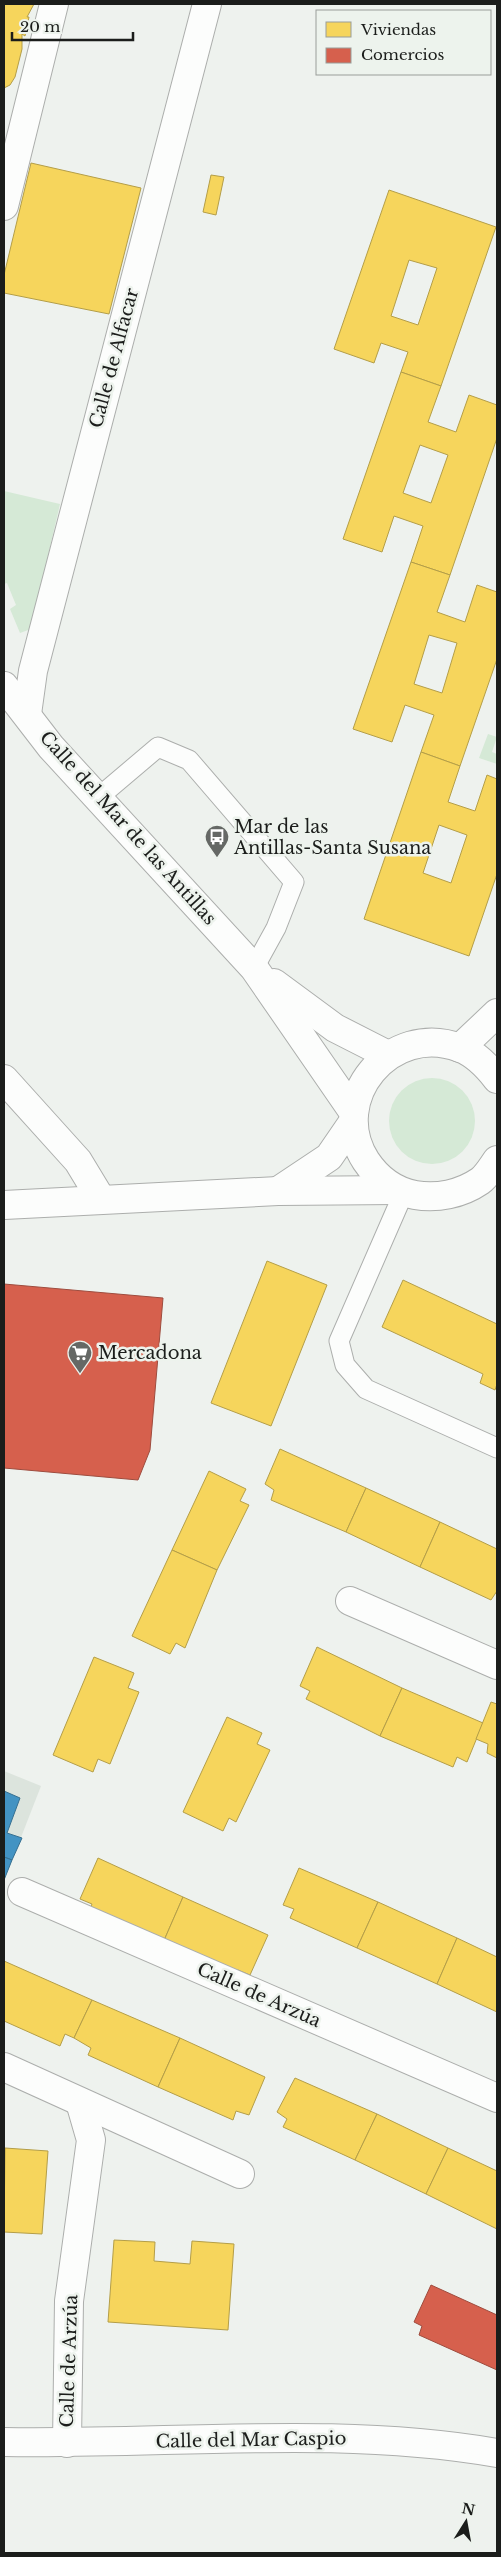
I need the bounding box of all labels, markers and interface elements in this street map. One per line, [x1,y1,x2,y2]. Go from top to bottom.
scale bar [12,10,134,42]
legend [316,10,491,75]
text: 20 m [20,17,60,36]
text: Viviendas [360,20,436,39]
text: Comercios [361,45,444,64]
street label: Calle de Alfacar [85,285,143,430]
street label: Calle del Mar de las Antillas [35,727,221,929]
place label: Mar de las Antillas-Santa Susana [233,816,431,859]
bus stop icon: Mar de las Antillas-Santa Susana [204,824,230,858]
supermarket icon: Mercadona [67,1340,93,1374]
place label: Mercadona [98,1342,202,1364]
street label: Calle de Arzúa [194,1958,324,2032]
street label: Calle de Arzúa [56,2294,82,2428]
street label: Calle del Mar Caspio [155,2427,347,2453]
north arrow [441,2497,491,2547]
text: N [460,2499,477,2519]

